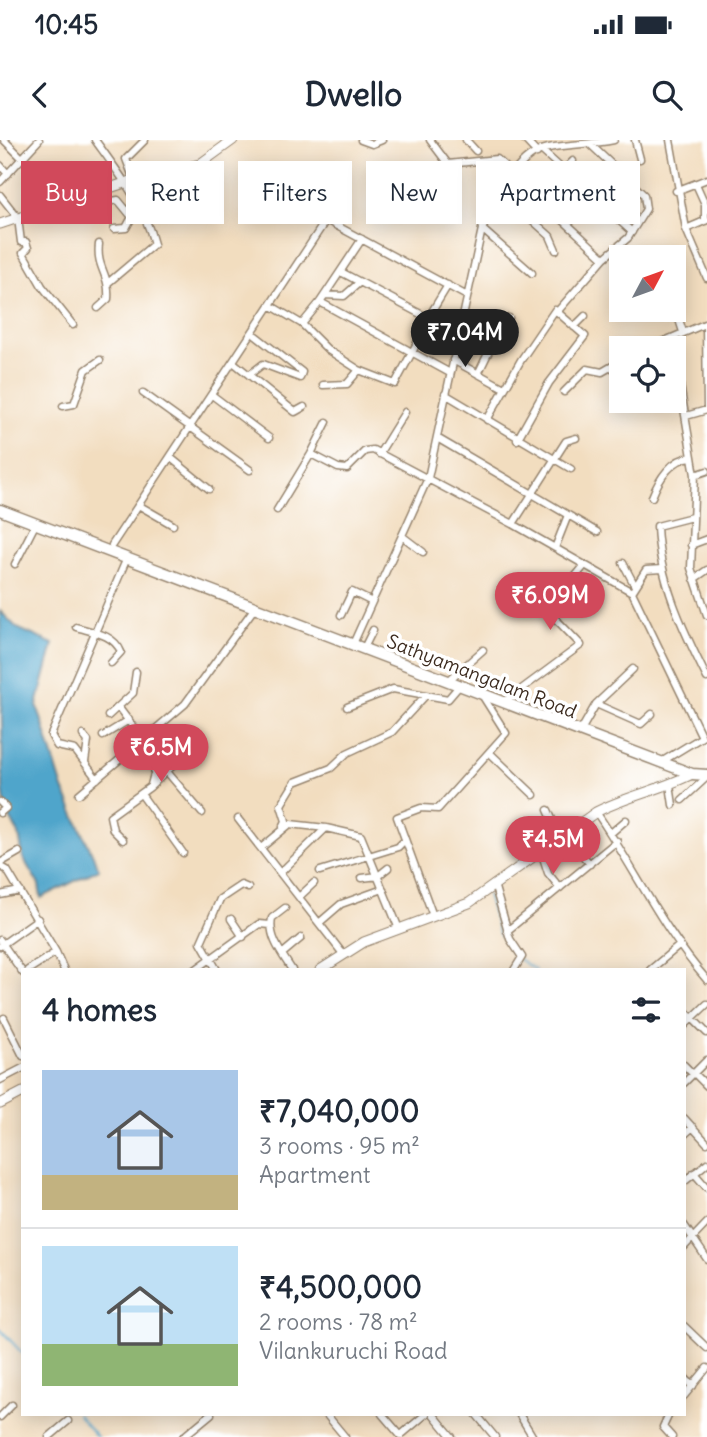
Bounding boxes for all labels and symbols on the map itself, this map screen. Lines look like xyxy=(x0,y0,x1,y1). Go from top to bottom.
north arrow xyxy=(609,245,686,322)
pin: ₹7.04M xyxy=(408,310,522,369)
pin: ₹6.09M xyxy=(493,573,607,632)
street label: Sathyamangalam Road xyxy=(384,629,580,723)
pin: ₹6.5M xyxy=(112,724,210,784)
pin: ₹4.5M xyxy=(504,816,602,876)

